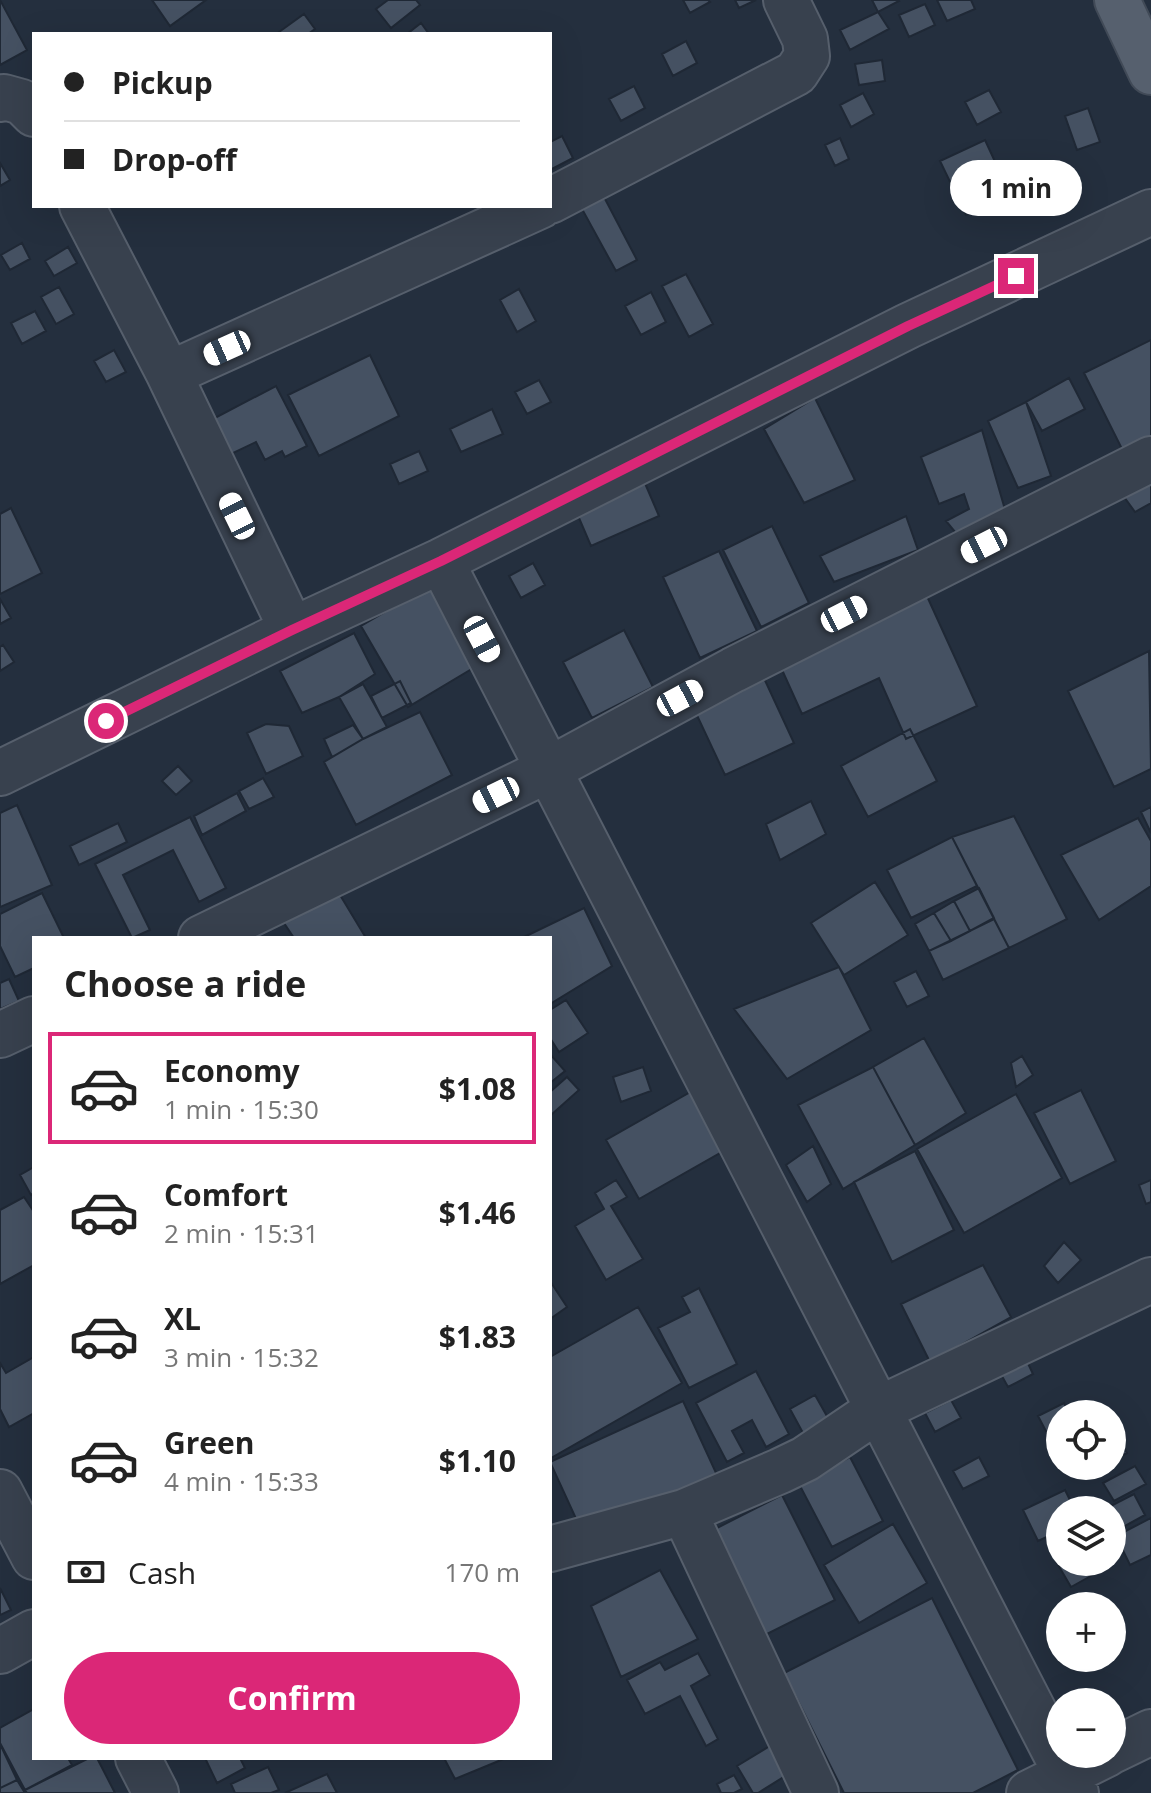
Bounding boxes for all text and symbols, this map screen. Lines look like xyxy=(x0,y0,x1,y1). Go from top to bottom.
text: Pickup xyxy=(112,62,213,103)
text: Drop-off xyxy=(112,139,237,180)
callout: 1 min xyxy=(950,160,1082,216)
text: 1 min xyxy=(980,170,1052,206)
route end xyxy=(998,258,1034,294)
car xyxy=(200,327,254,369)
car xyxy=(216,489,258,543)
car xyxy=(957,523,1011,567)
car xyxy=(817,592,871,636)
car xyxy=(460,612,504,666)
car xyxy=(653,676,707,720)
route start xyxy=(88,703,124,739)
car xyxy=(469,774,523,816)
text: Choose a ride xyxy=(64,959,306,1008)
text: Economy xyxy=(164,1050,300,1091)
icon: car xyxy=(68,1052,140,1124)
text: $1.08 xyxy=(439,1068,516,1109)
text: 1 min · 15:30 xyxy=(164,1091,319,1127)
text: Comfort xyxy=(164,1174,288,1215)
icon: car xyxy=(68,1176,140,1248)
text: $1.46 xyxy=(439,1192,516,1233)
text: 2 min · 15:31 xyxy=(164,1215,319,1251)
text: XL xyxy=(164,1298,201,1339)
icon: car xyxy=(68,1300,140,1372)
text: $1.83 xyxy=(439,1316,516,1357)
text: 3 min · 15:32 xyxy=(164,1339,319,1375)
map controls xyxy=(1046,1400,1126,1768)
button: locate xyxy=(1046,1400,1126,1480)
text: Green xyxy=(164,1422,255,1463)
icon: car xyxy=(68,1424,140,1496)
text: $1.10 xyxy=(439,1440,516,1481)
text: 4 min · 15:33 xyxy=(164,1463,319,1499)
button: layers xyxy=(1046,1496,1126,1576)
icon: cash xyxy=(64,1550,108,1594)
text: Cash xyxy=(128,1552,196,1593)
text: 170 m xyxy=(445,1554,520,1590)
button: + xyxy=(1046,1592,1126,1672)
button: Confirm xyxy=(64,1652,520,1744)
button: − xyxy=(1046,1688,1126,1768)

